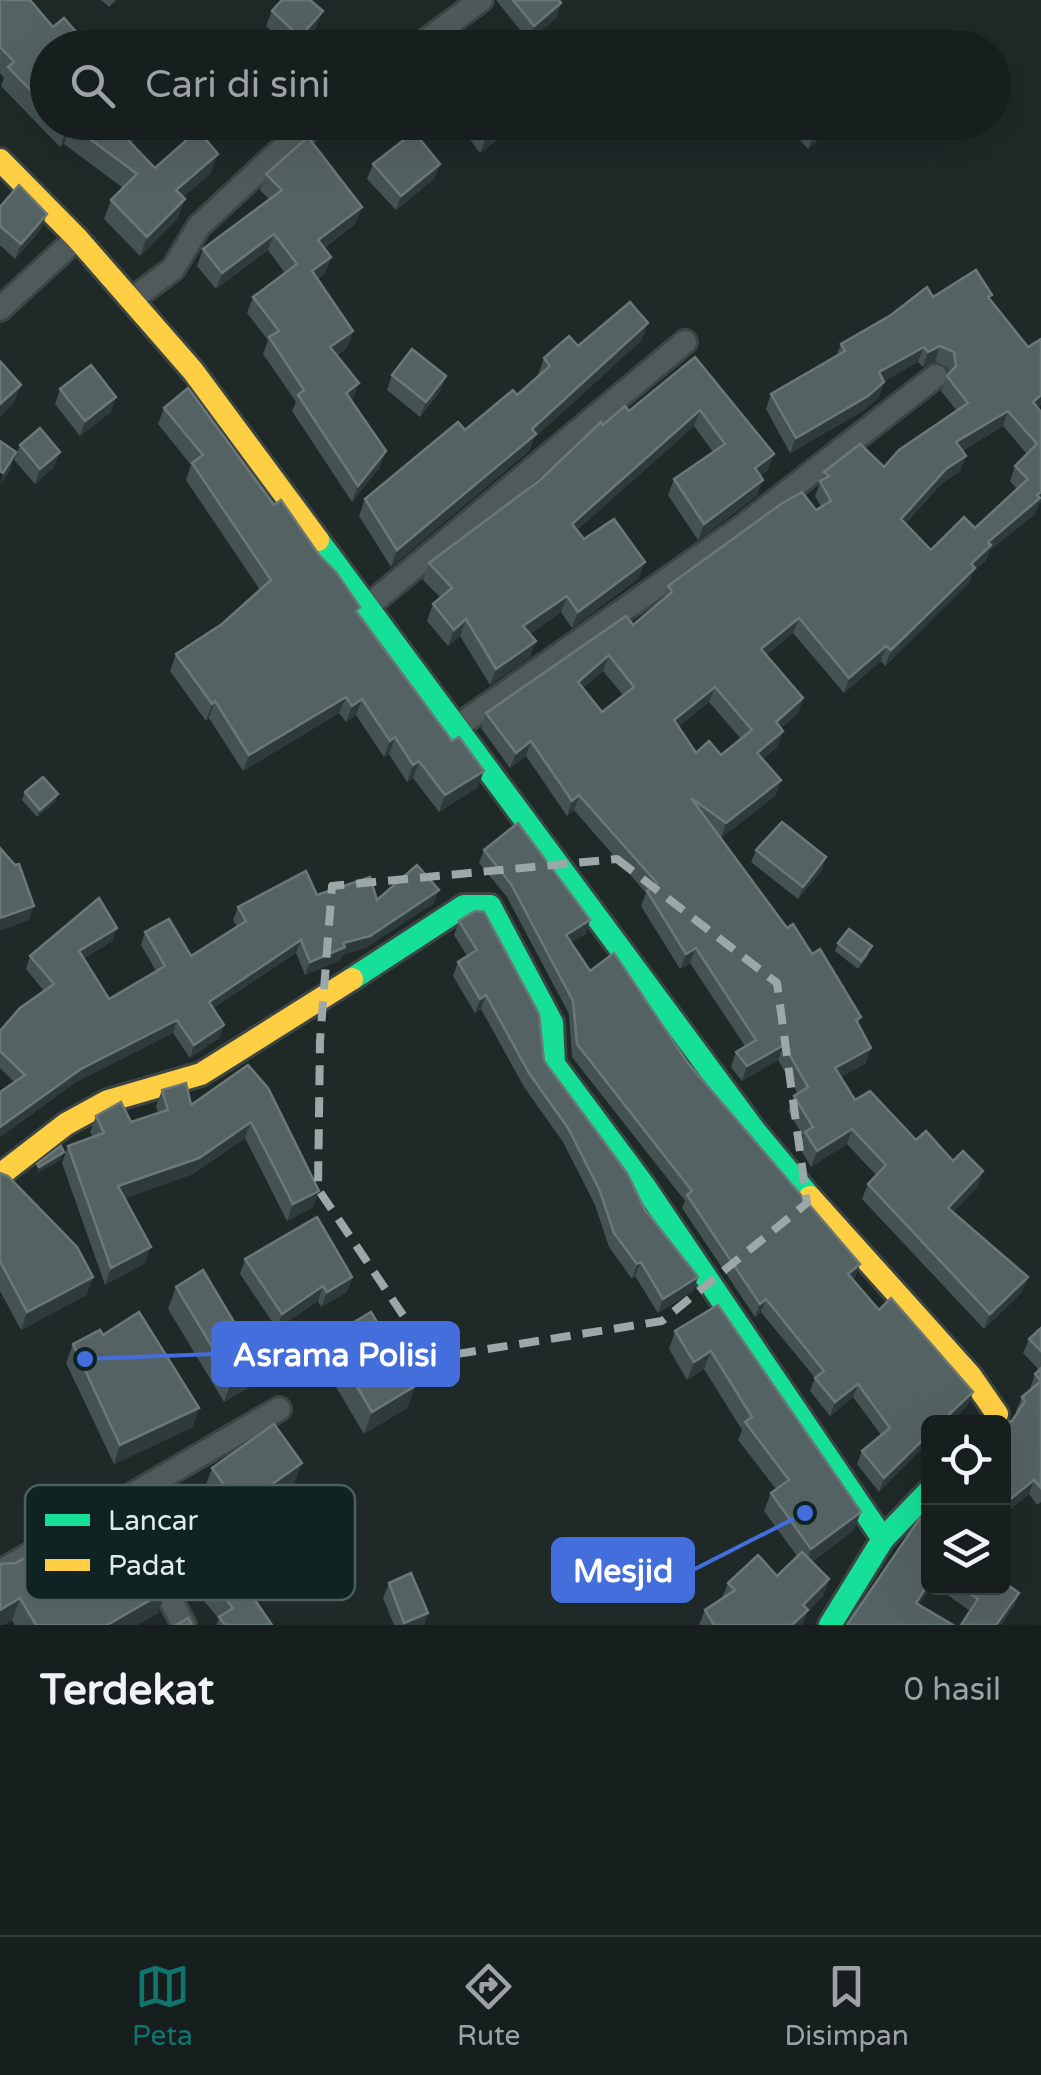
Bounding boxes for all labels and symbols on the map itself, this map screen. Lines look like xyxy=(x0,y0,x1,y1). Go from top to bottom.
callout: Asrama Polisi xyxy=(213,1323,458,1385)
text: Asrama Polisi xyxy=(233,1337,437,1375)
legend xyxy=(25,1485,355,1600)
text: Lancar xyxy=(108,1504,199,1538)
callout: Mesjid xyxy=(553,1539,693,1601)
text: Padat xyxy=(108,1549,186,1583)
text: Mesjid xyxy=(573,1553,673,1591)

